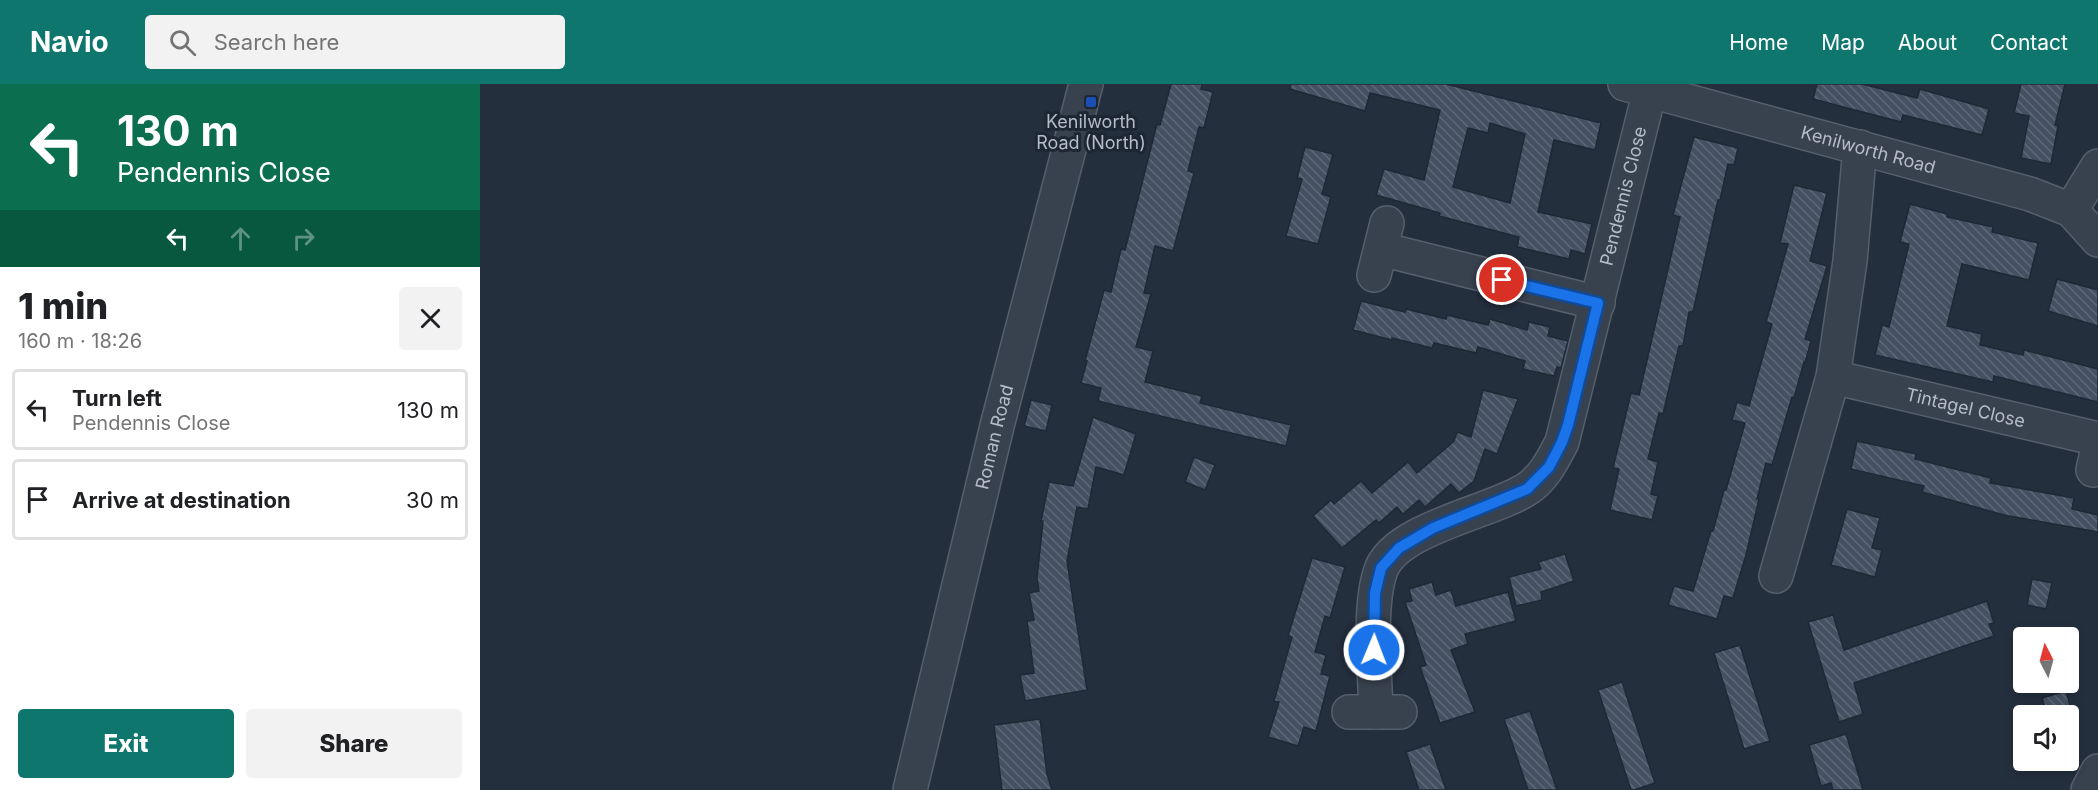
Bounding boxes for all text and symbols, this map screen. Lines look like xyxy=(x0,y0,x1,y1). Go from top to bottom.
search box xyxy=(145,15,565,69)
text: Navio xyxy=(30,25,109,59)
icon: search xyxy=(166,26,199,59)
text: Search here xyxy=(214,29,339,55)
text: Home xyxy=(1729,30,1788,55)
text: Map xyxy=(1821,30,1865,55)
text: About xyxy=(1898,30,1957,55)
text: Contact xyxy=(1990,30,2068,55)
marker: Kenilworth Road (North) xyxy=(1084,95,1098,109)
text: 130 m xyxy=(117,105,239,156)
icon: left xyxy=(18,108,96,186)
place label: Kenilworth Road (North) xyxy=(1036,111,1146,153)
street label: Kenilworth Road xyxy=(1799,121,1938,178)
street label: Pendennis Close xyxy=(1596,124,1650,268)
text: Pendennis Close xyxy=(117,156,331,189)
icon: left xyxy=(161,222,194,255)
icon: ahead xyxy=(224,222,257,255)
icon: right xyxy=(287,222,320,255)
pin xyxy=(1476,254,1527,305)
icon: arrive xyxy=(1485,263,1518,296)
text: 1 min xyxy=(18,284,108,328)
button: close xyxy=(399,287,462,350)
text: 160 m · 18:26 xyxy=(18,329,142,353)
street label: Roman Road xyxy=(971,382,1017,491)
street label: Tintagel Close xyxy=(1904,383,2027,432)
text: Turn left xyxy=(72,385,162,411)
icon: left xyxy=(21,393,54,426)
text: 130 m xyxy=(397,397,459,423)
text: Pendennis Close xyxy=(72,411,230,435)
icon: arrive xyxy=(21,483,54,516)
text: Arrive at destination xyxy=(72,487,291,513)
text: 30 m xyxy=(406,487,459,513)
position arrow xyxy=(1342,618,1406,682)
north arrow xyxy=(2013,627,2079,693)
map controls xyxy=(2013,627,2079,771)
button: sound xyxy=(2013,705,2079,771)
button: Exit xyxy=(18,709,234,778)
button: Share xyxy=(246,709,462,778)

